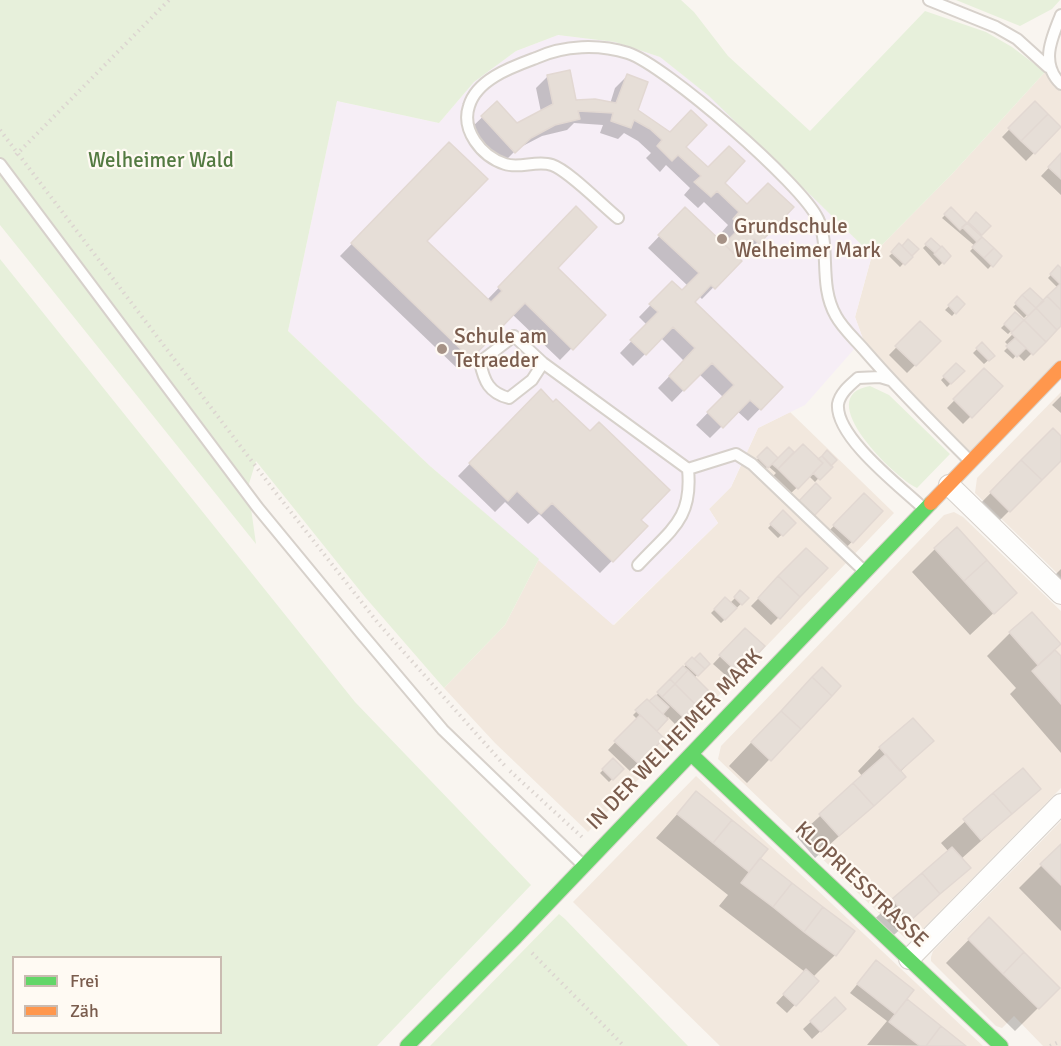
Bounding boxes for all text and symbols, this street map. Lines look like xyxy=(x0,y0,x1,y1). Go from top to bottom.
park label: Welheimer Wald xyxy=(88,148,234,174)
place label: Grundschule Welheimer Mark xyxy=(734,214,881,264)
marker: Grundschule Welheimer Mark xyxy=(715,232,729,246)
place label: Schule am Tetraeder xyxy=(454,324,547,374)
marker: Schule am Tetraeder xyxy=(435,342,449,356)
street label: IN DER WELHEIMER MARK xyxy=(582,644,768,836)
street label: KLOPRIESSTRASSE xyxy=(789,817,933,953)
legend xyxy=(12,956,222,1034)
text: Frei xyxy=(70,970,99,992)
text: Zäh xyxy=(70,1000,99,1022)

